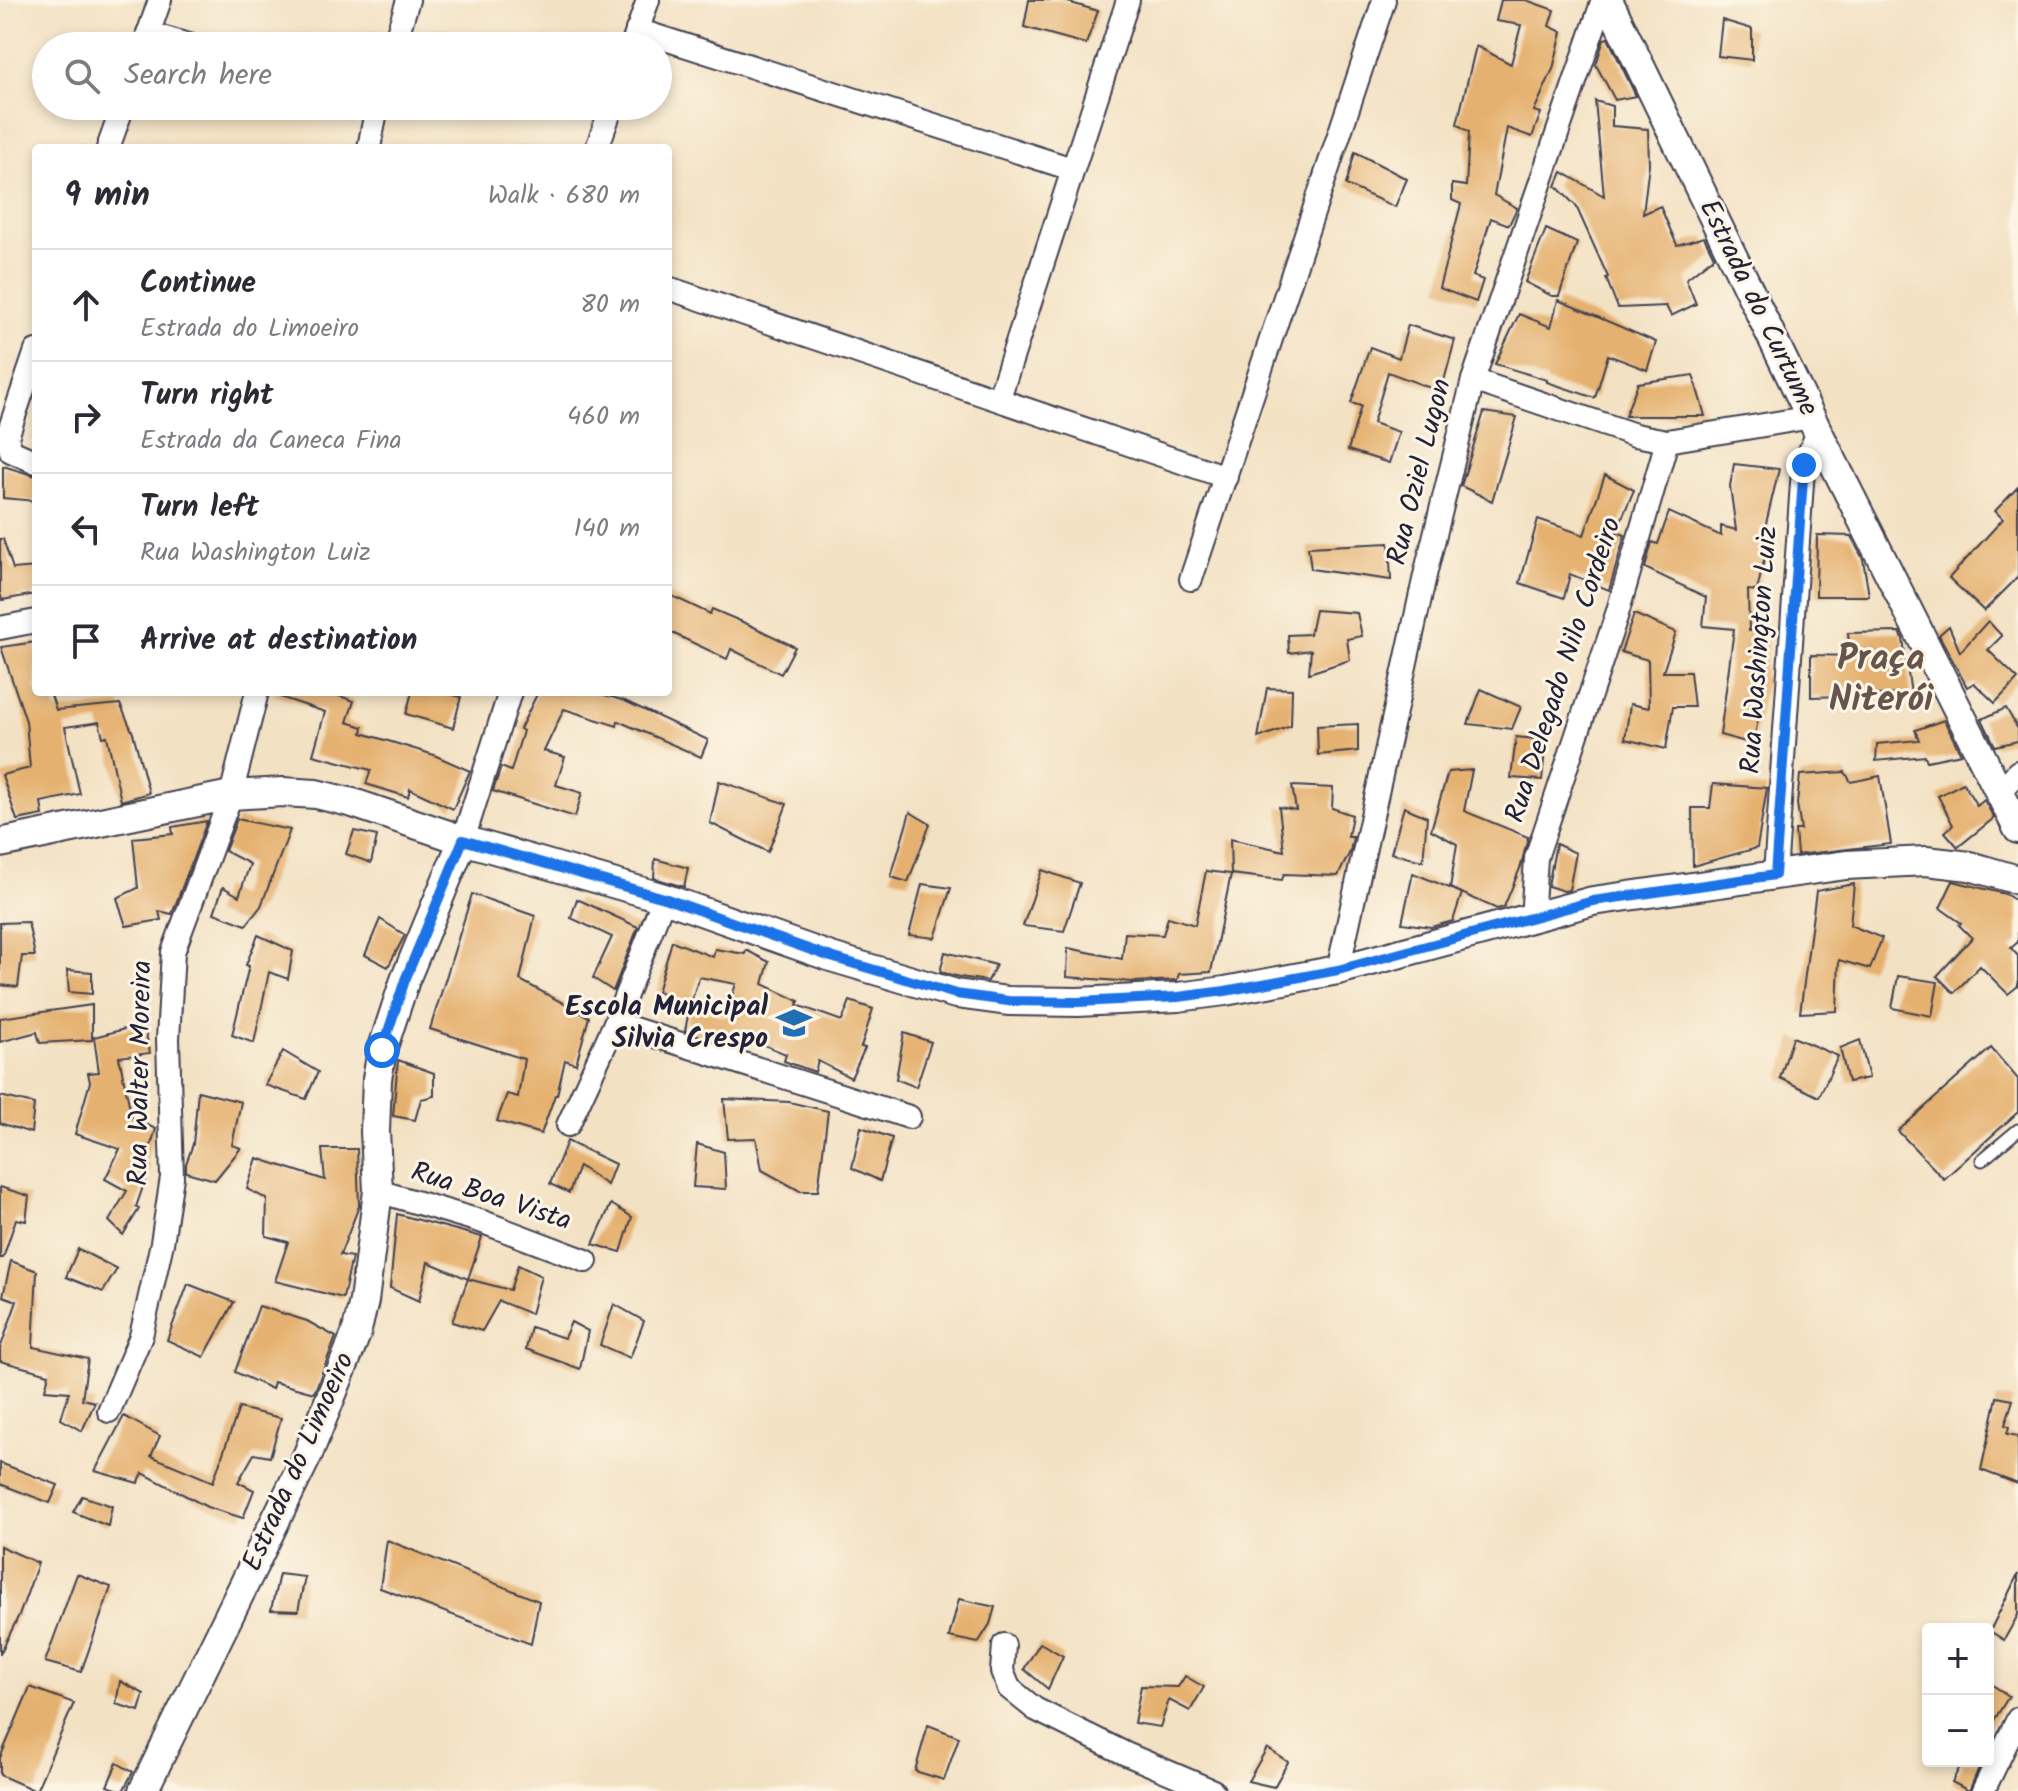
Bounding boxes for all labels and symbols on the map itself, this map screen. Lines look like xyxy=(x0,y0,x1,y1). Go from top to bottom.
street label: Estrada do Curtume xyxy=(1686,192,1830,424)
street label: Rua Oziel Lugon xyxy=(1375,374,1465,570)
route end xyxy=(1786,447,1822,483)
street label: Rua Delegado Nilo Cordeiro xyxy=(1493,511,1635,829)
street label: Rua Washington Luiz xyxy=(1729,525,1791,775)
district label: Praça Niterói xyxy=(1829,631,1934,729)
street label: Rua Walter Moreira xyxy=(117,960,165,1186)
place label: Escola Municipal Silvia Crespo xyxy=(565,985,769,1062)
school or university icon: Escola Municipal Silvia Crespo xyxy=(775,1004,813,1042)
route start xyxy=(364,1032,400,1068)
street label: Rua Boa Vista xyxy=(405,1150,577,1244)
street label: Estrada do Limoeiro xyxy=(230,1345,368,1579)

